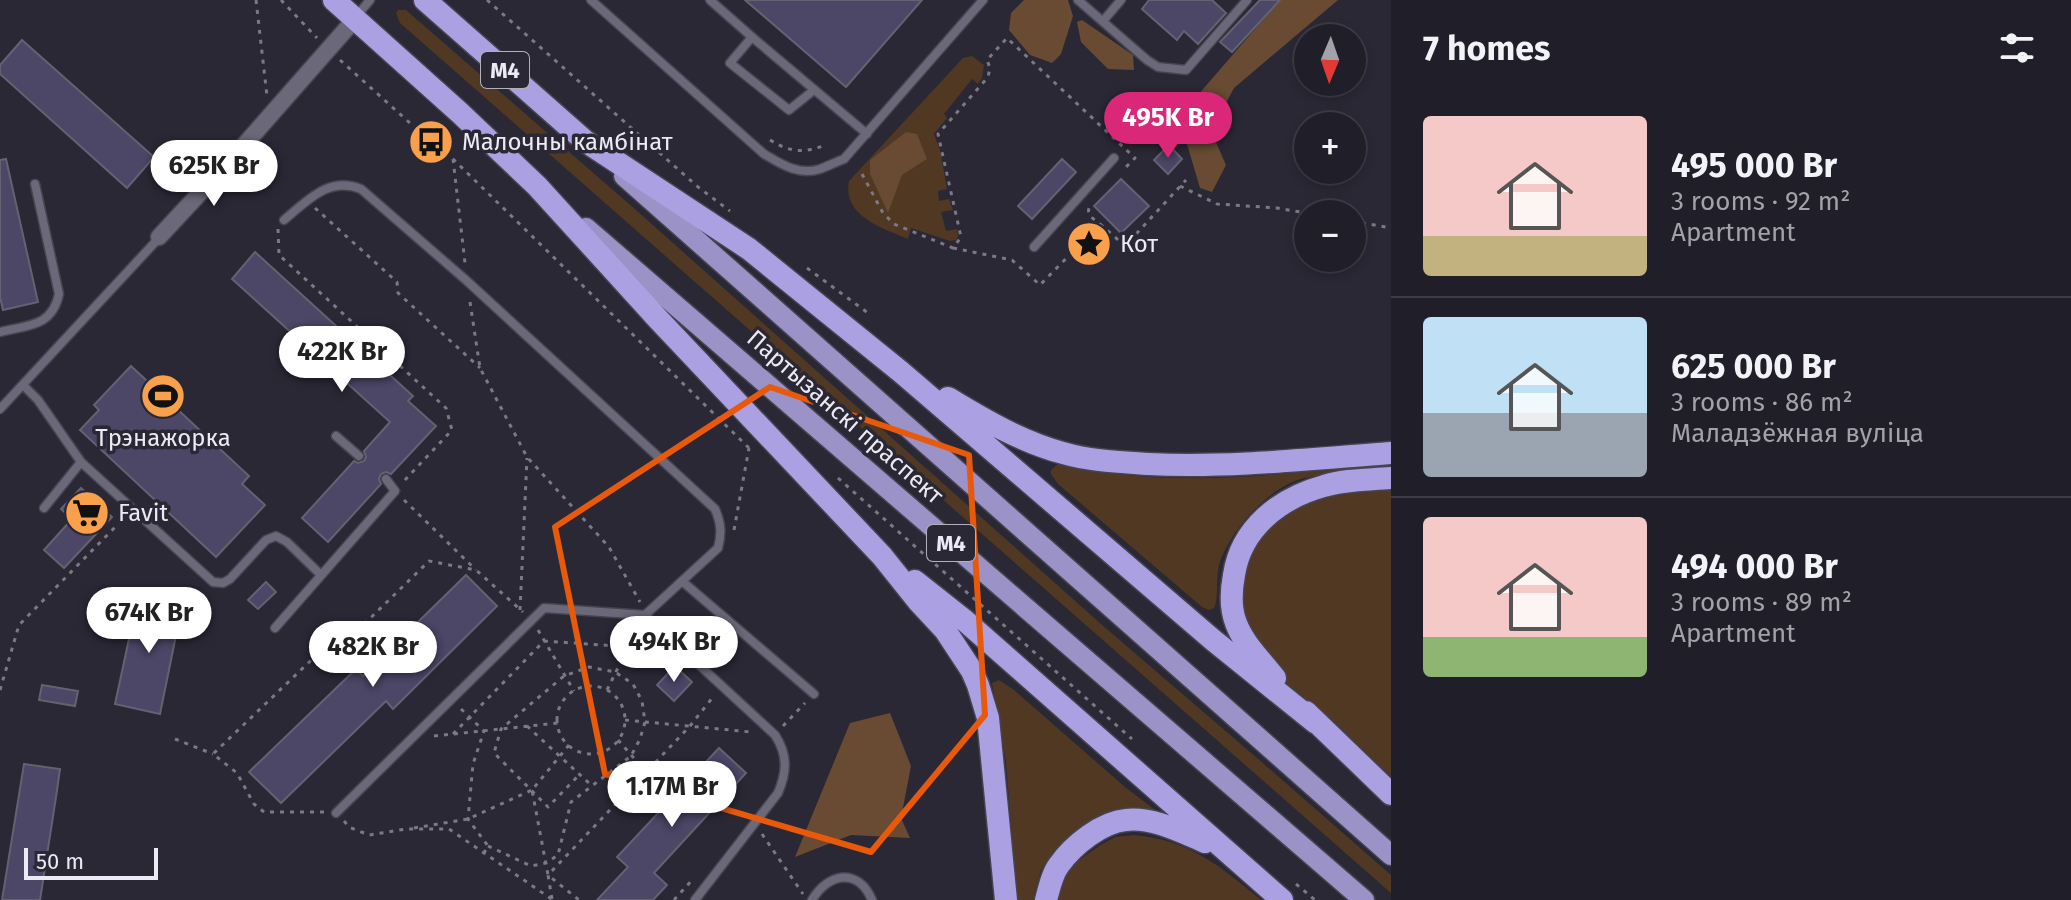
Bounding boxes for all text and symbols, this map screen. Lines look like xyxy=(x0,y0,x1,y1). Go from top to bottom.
north arrow xyxy=(1294,24,1366,96)
map controls xyxy=(1294,24,1366,272)
icon: filters xyxy=(1995,26,2039,70)
text: 7 homes xyxy=(1423,28,1550,69)
road number: М4 xyxy=(481,52,529,88)
pin: 495K Br xyxy=(1094,92,1242,160)
text: 495K Br xyxy=(1122,102,1214,133)
button: + xyxy=(1294,112,1366,184)
bus stop icon: Малочны камбінат xyxy=(407,118,455,166)
place label: Малочны камбінат xyxy=(462,128,673,156)
pin: 625K Br xyxy=(140,140,288,208)
text: 495 000 Br xyxy=(1671,145,1837,186)
icon: home xyxy=(1487,148,1583,244)
text: 625K Br xyxy=(169,150,259,181)
text: 3 rooms · 92 m² xyxy=(1671,186,1850,217)
button: − xyxy=(1294,200,1366,272)
text: Apartment xyxy=(1671,217,1796,248)
place icon: Кот xyxy=(1065,220,1113,268)
place label: Кот xyxy=(1120,230,1158,258)
street label: Партызанскі праспект xyxy=(741,324,949,510)
pin: 422K Br xyxy=(268,326,416,394)
text: 422K Br xyxy=(297,336,387,367)
text: 625 000 Br xyxy=(1671,346,1836,387)
icon: home xyxy=(1487,349,1583,445)
sports icon: Трэнажорка xyxy=(139,372,187,420)
text: 3 rooms · 86 m² xyxy=(1671,387,1853,418)
text: Маладзёжная вуліца xyxy=(1671,418,1924,449)
place label: Трэнажорка xyxy=(95,424,231,452)
supermarket icon: Favit xyxy=(63,489,111,537)
place label: Favit xyxy=(118,499,169,527)
road number: М4 xyxy=(927,525,975,561)
text: 494 000 Br xyxy=(1671,546,1838,587)
icon: home xyxy=(1487,549,1583,645)
pin: 674K Br xyxy=(75,587,223,655)
text: 3 rooms · 89 m² xyxy=(1671,587,1852,618)
text: 674K Br xyxy=(105,597,193,628)
pin: 494K Br xyxy=(600,616,748,684)
text: Apartment xyxy=(1671,618,1796,649)
pin: 482K Br xyxy=(299,621,447,689)
text: 494K Br xyxy=(628,626,720,657)
text: 482K Br xyxy=(327,631,419,662)
pin: 1.17M Br xyxy=(589,761,755,829)
text: 1.17M Br xyxy=(625,771,719,802)
scale bar xyxy=(24,844,158,880)
text: 50 m xyxy=(36,848,84,875)

